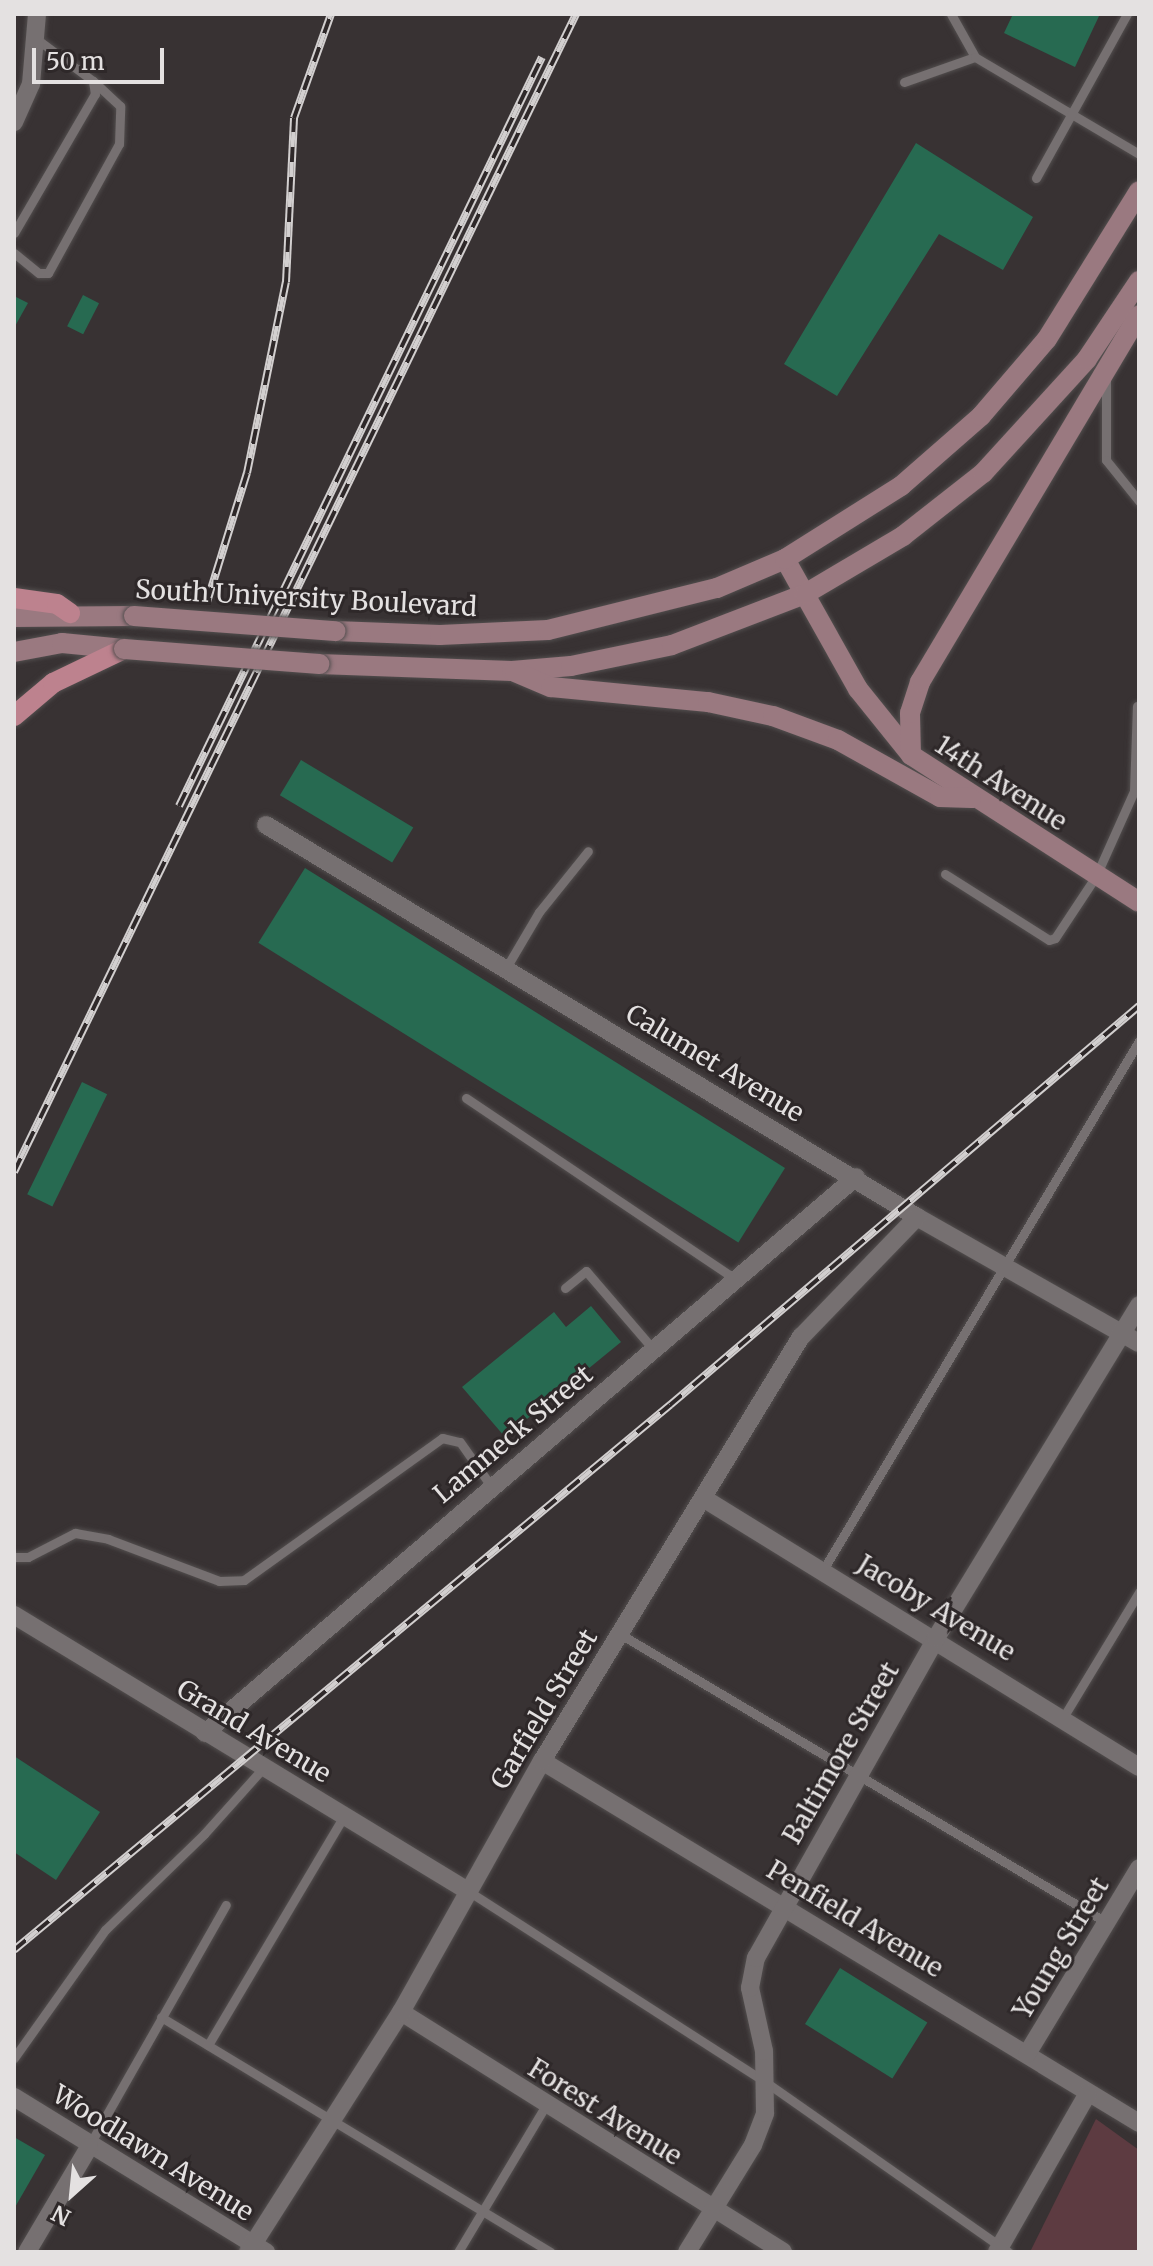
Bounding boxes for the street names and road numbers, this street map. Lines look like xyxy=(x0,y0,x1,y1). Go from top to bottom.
street label: South University Boulevard xyxy=(134,573,478,623)
street label: 14th Avenue xyxy=(929,729,1073,837)
street label: Calumet Avenue xyxy=(620,998,810,1128)
street label: Lamneck Street xyxy=(427,1359,599,1509)
street label: Jacoby Avenue xyxy=(851,1549,1021,1667)
street label: Garfield Street xyxy=(484,1623,604,1795)
street label: Baltimore Street xyxy=(776,1657,906,1849)
street label: Grand Avenue xyxy=(171,1673,337,1789)
street label: Penfield Avenue xyxy=(761,1854,949,1984)
street label: Young Street xyxy=(1007,1872,1115,2024)
street label: Forest Avenue xyxy=(523,2052,687,2172)
street label: Woodlawn Avenue xyxy=(47,2079,259,2227)

